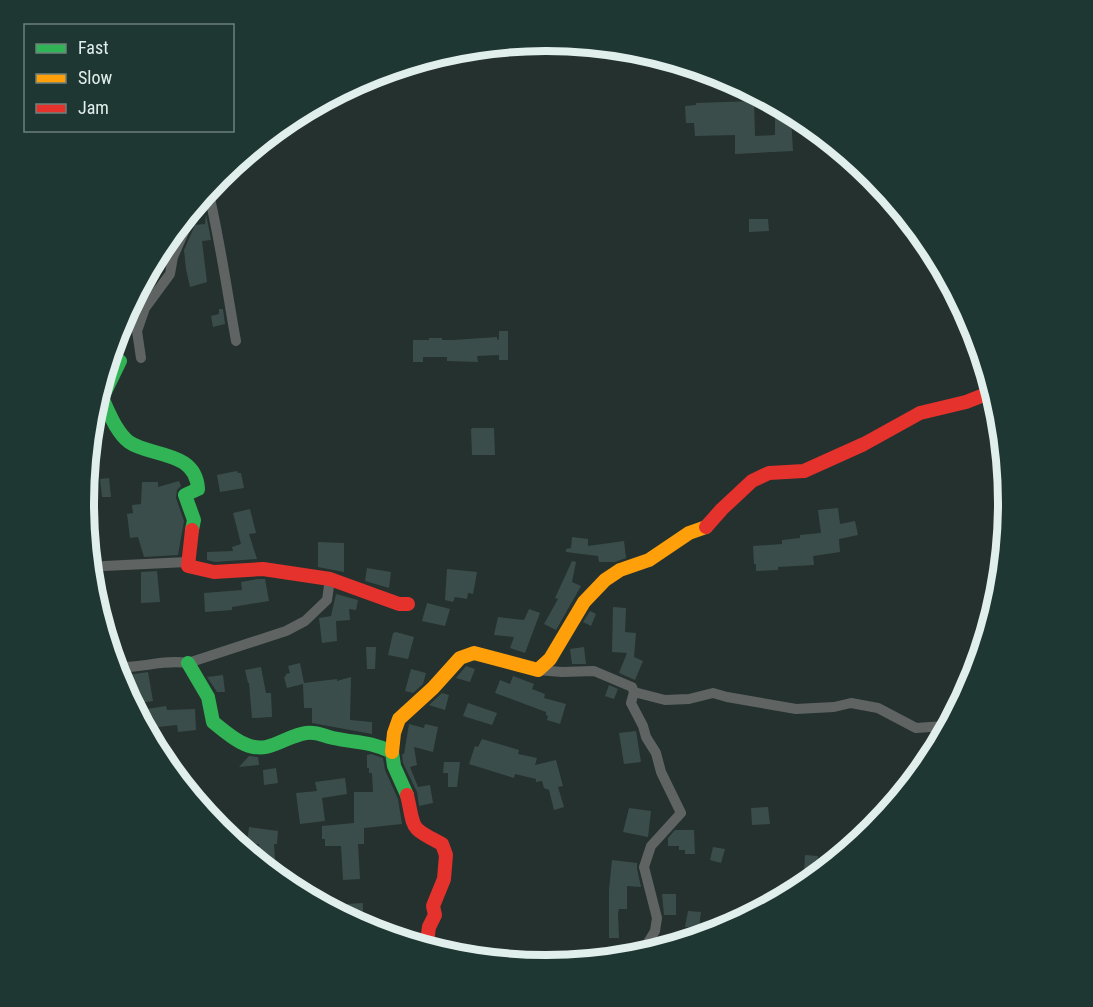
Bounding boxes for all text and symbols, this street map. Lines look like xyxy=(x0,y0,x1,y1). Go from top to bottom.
legend xyxy=(24,24,234,132)
text: Fast xyxy=(78,37,109,58)
text: Slow xyxy=(78,67,113,88)
text: Jam xyxy=(78,97,109,118)

